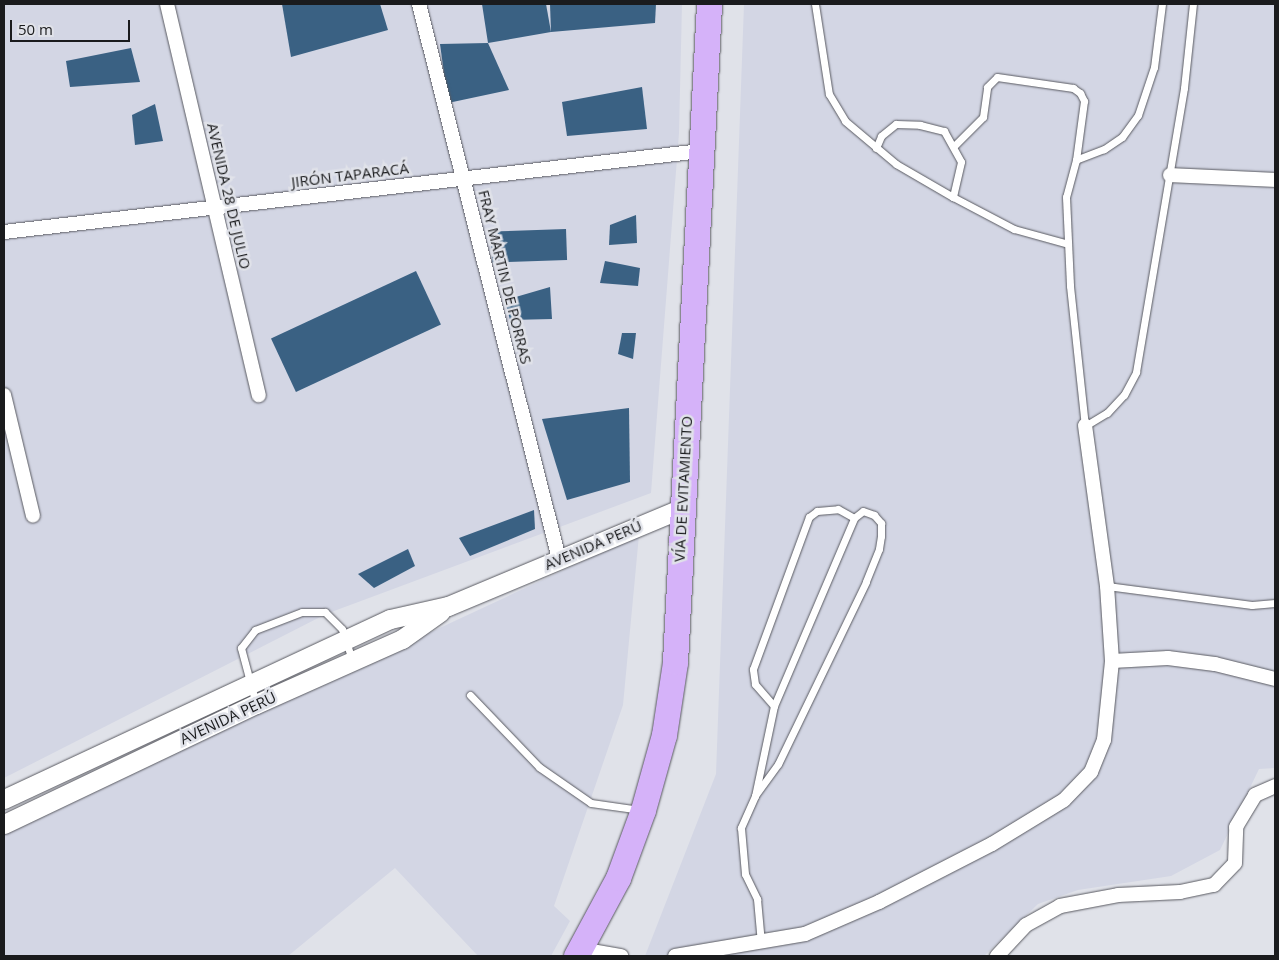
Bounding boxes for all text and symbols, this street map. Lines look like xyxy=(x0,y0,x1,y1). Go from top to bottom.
scale bar xyxy=(12,10,132,42)
text: 50 m xyxy=(18,19,53,39)
street label: AVENIDA 28 DE JULIO xyxy=(203,121,255,271)
street label: JIRÓN TAPARACÁ xyxy=(290,159,410,191)
street label: FRAY MARTIN DE PORRAS xyxy=(475,188,535,366)
street label: VÍA DE EVITAMIENTO xyxy=(670,416,696,562)
street label: AVENIDA PERÚ xyxy=(542,516,644,574)
street label: AVENIDA PERÚ xyxy=(177,688,279,748)

